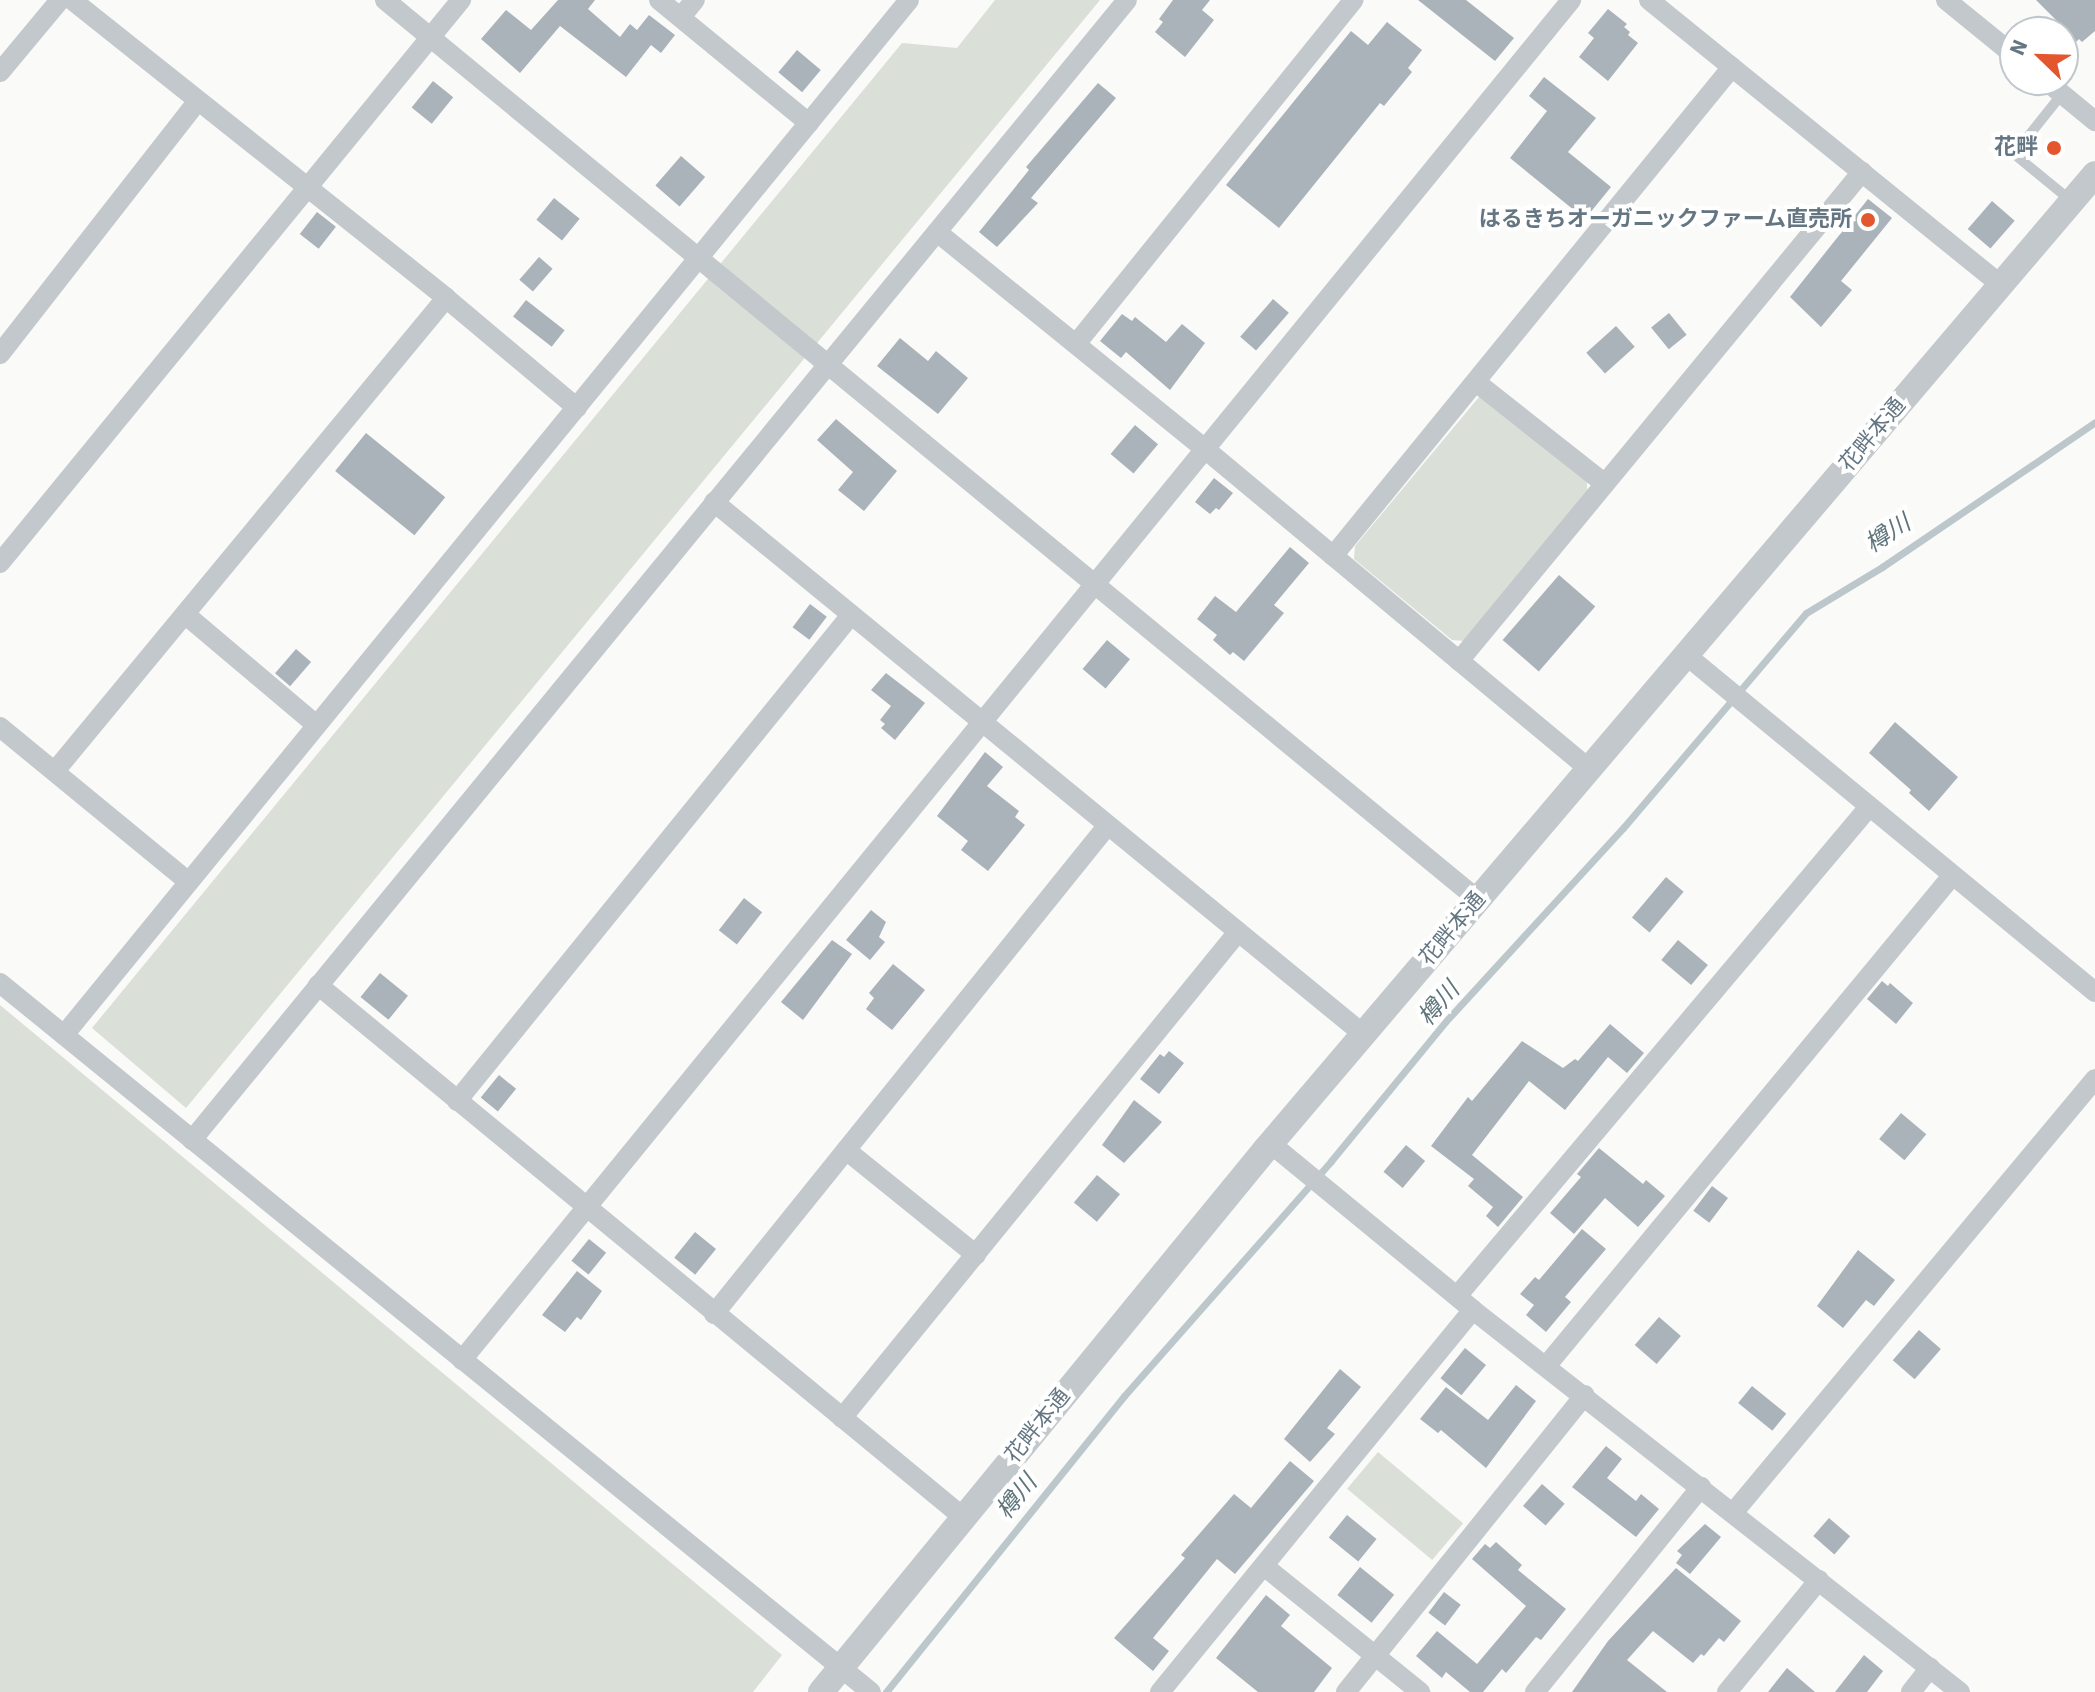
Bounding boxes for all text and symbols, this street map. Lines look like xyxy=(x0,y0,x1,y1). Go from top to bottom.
north arrow xyxy=(1999,16,2079,96)
text: N xyxy=(2001,34,2036,60)
place label: 花畔 xyxy=(1994,135,2038,161)
marker: 花畔 xyxy=(2045,139,2063,157)
place label: はるきちオーガニックファーム直売所 xyxy=(1478,207,1852,233)
marker: はるきちオーガニックファーム直売所 xyxy=(1859,211,1877,229)
street label: 花畔本通 xyxy=(1835,393,1911,477)
water label: 樽川 xyxy=(1860,509,1916,559)
street label: 花畔本通 xyxy=(1415,887,1491,971)
water label: 樽川 xyxy=(1412,976,1466,1032)
street label: 花畔本通 xyxy=(1000,1383,1076,1469)
water label: 樽川 xyxy=(991,1469,1043,1525)

